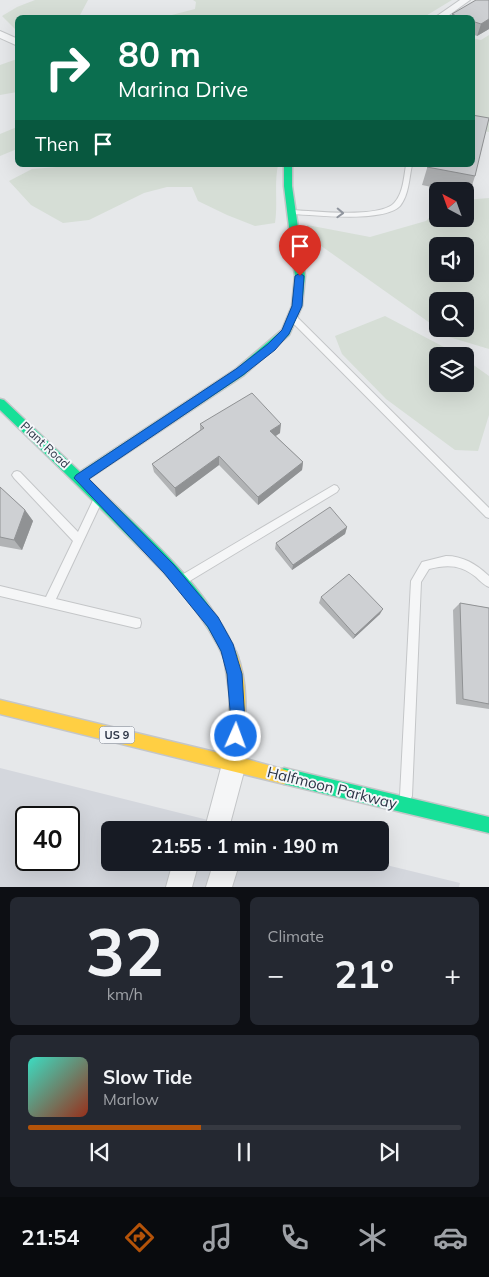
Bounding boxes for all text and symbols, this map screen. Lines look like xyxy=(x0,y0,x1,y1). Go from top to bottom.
text: 80 m xyxy=(118,32,201,76)
icon: right xyxy=(35,35,100,100)
text: Marina Drive xyxy=(118,75,248,103)
icon: arrive xyxy=(89,130,117,158)
text: Then xyxy=(35,132,79,156)
north arrow xyxy=(429,182,474,228)
map controls xyxy=(429,182,474,392)
one-way arrow xyxy=(337,208,345,219)
pin xyxy=(279,225,321,276)
icon: arrive xyxy=(286,232,314,260)
button: sound xyxy=(429,237,474,282)
button: search xyxy=(429,292,474,337)
button: layers xyxy=(429,347,474,392)
street label: Plant Road xyxy=(18,418,73,471)
position arrow xyxy=(209,709,261,761)
road number: US 9 xyxy=(100,726,134,744)
street label: Halfmoon Parkway xyxy=(265,762,399,813)
speed limit sign: 40 xyxy=(15,806,80,871)
text: 21:55 · 1 min · 190 m xyxy=(151,834,339,858)
text: 32 xyxy=(86,911,164,992)
text: Climate xyxy=(268,926,324,946)
text: 21° xyxy=(334,950,394,998)
text: − xyxy=(268,957,284,992)
text: + xyxy=(444,957,461,992)
text: km/h xyxy=(107,984,143,1004)
text: Slow Tide xyxy=(103,1065,192,1089)
text: Marlow xyxy=(103,1089,159,1109)
icon: previous xyxy=(86,1138,114,1166)
icon: pause xyxy=(230,1138,258,1166)
icon: next xyxy=(375,1138,403,1166)
icon: directions xyxy=(122,1220,157,1255)
icon: music xyxy=(200,1220,235,1255)
icon: phone xyxy=(277,1220,312,1255)
icon: climate xyxy=(355,1220,390,1255)
icon: car xyxy=(433,1220,468,1255)
text: 21:54 xyxy=(21,1223,80,1251)

